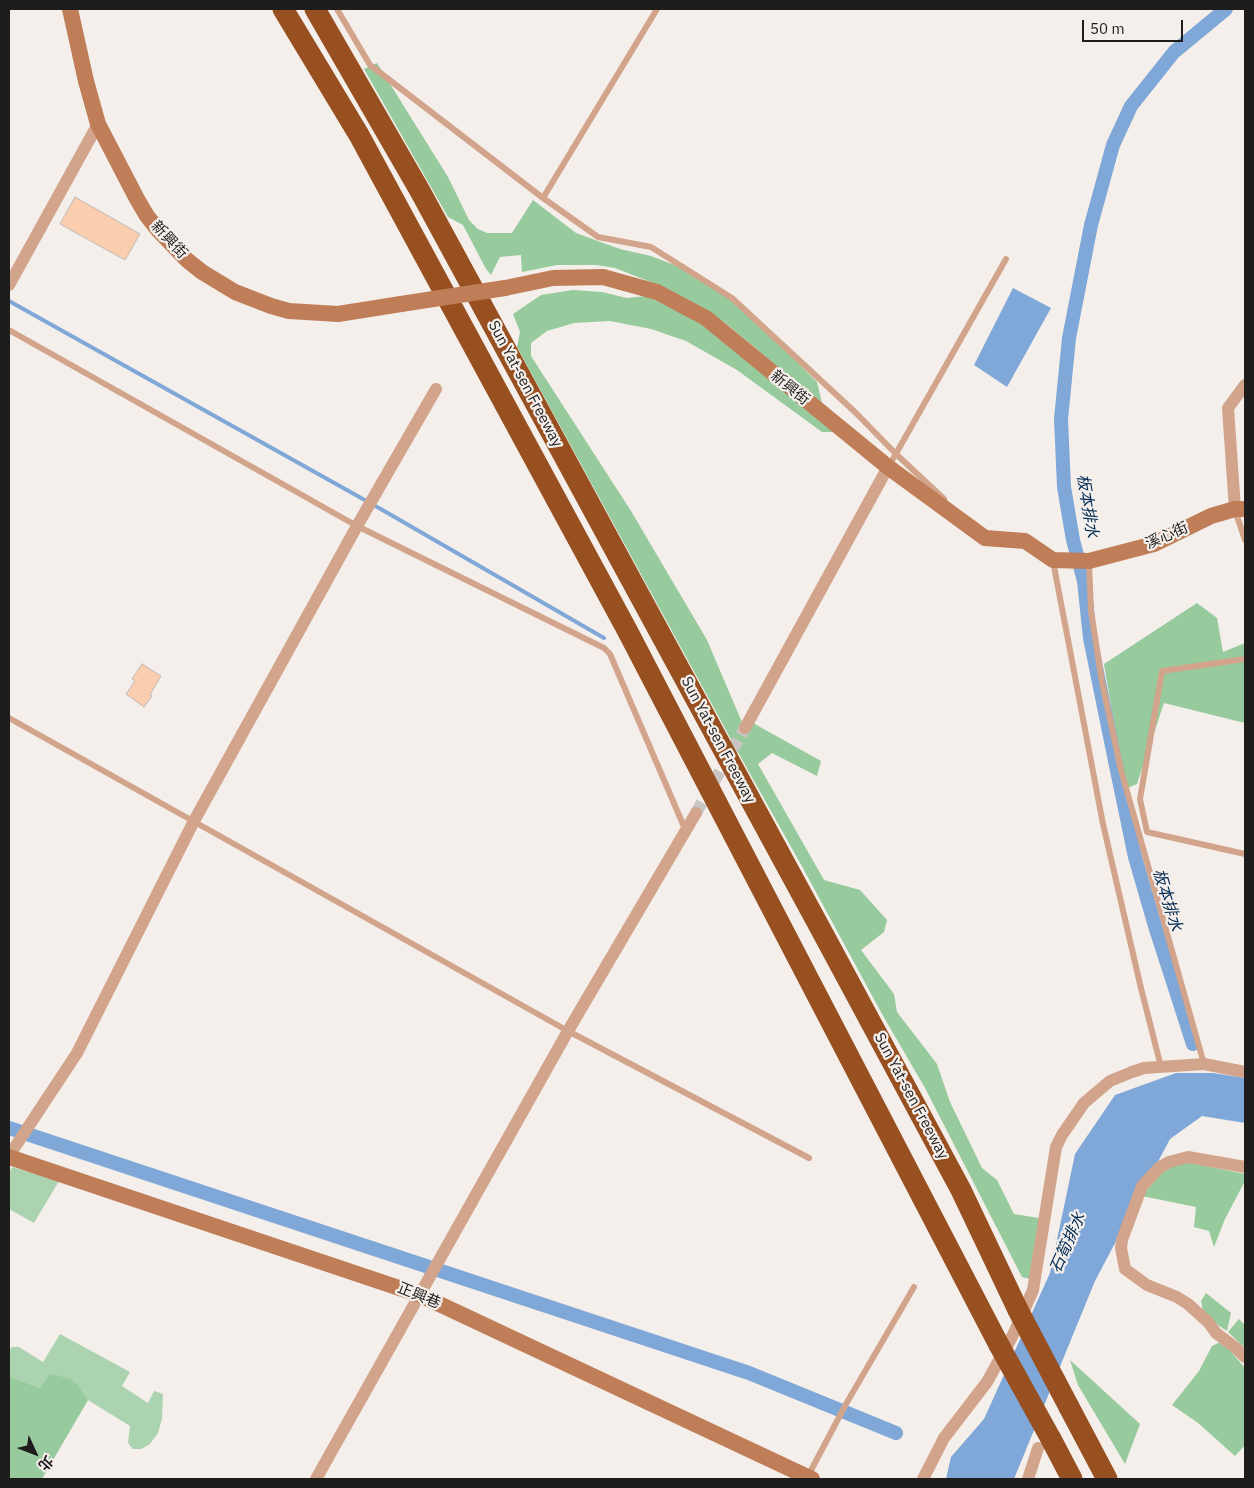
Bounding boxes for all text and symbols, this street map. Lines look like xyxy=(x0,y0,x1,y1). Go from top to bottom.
scale bar xyxy=(1084,10,1185,42)
text: 50 m xyxy=(1090,19,1125,38)
street label: 新興街 xyxy=(147,217,191,263)
street label: Sun Yat-sen Freeway xyxy=(484,318,566,450)
street label: 新興街 xyxy=(767,367,813,409)
water label: 板本排水 xyxy=(1073,473,1101,539)
street label: 溪心街 xyxy=(1143,519,1191,553)
street label: Sun Yat-sen Freeway xyxy=(677,674,759,806)
water label: 板本排水 xyxy=(1148,867,1186,933)
street label: Sun Yat-sen Freeway xyxy=(870,1030,952,1162)
water label: 石筍排水 xyxy=(1046,1210,1090,1276)
street label: 正興巷 xyxy=(395,1279,443,1313)
north arrow xyxy=(10,1428,60,1478)
text: 北 xyxy=(35,1452,57,1474)

